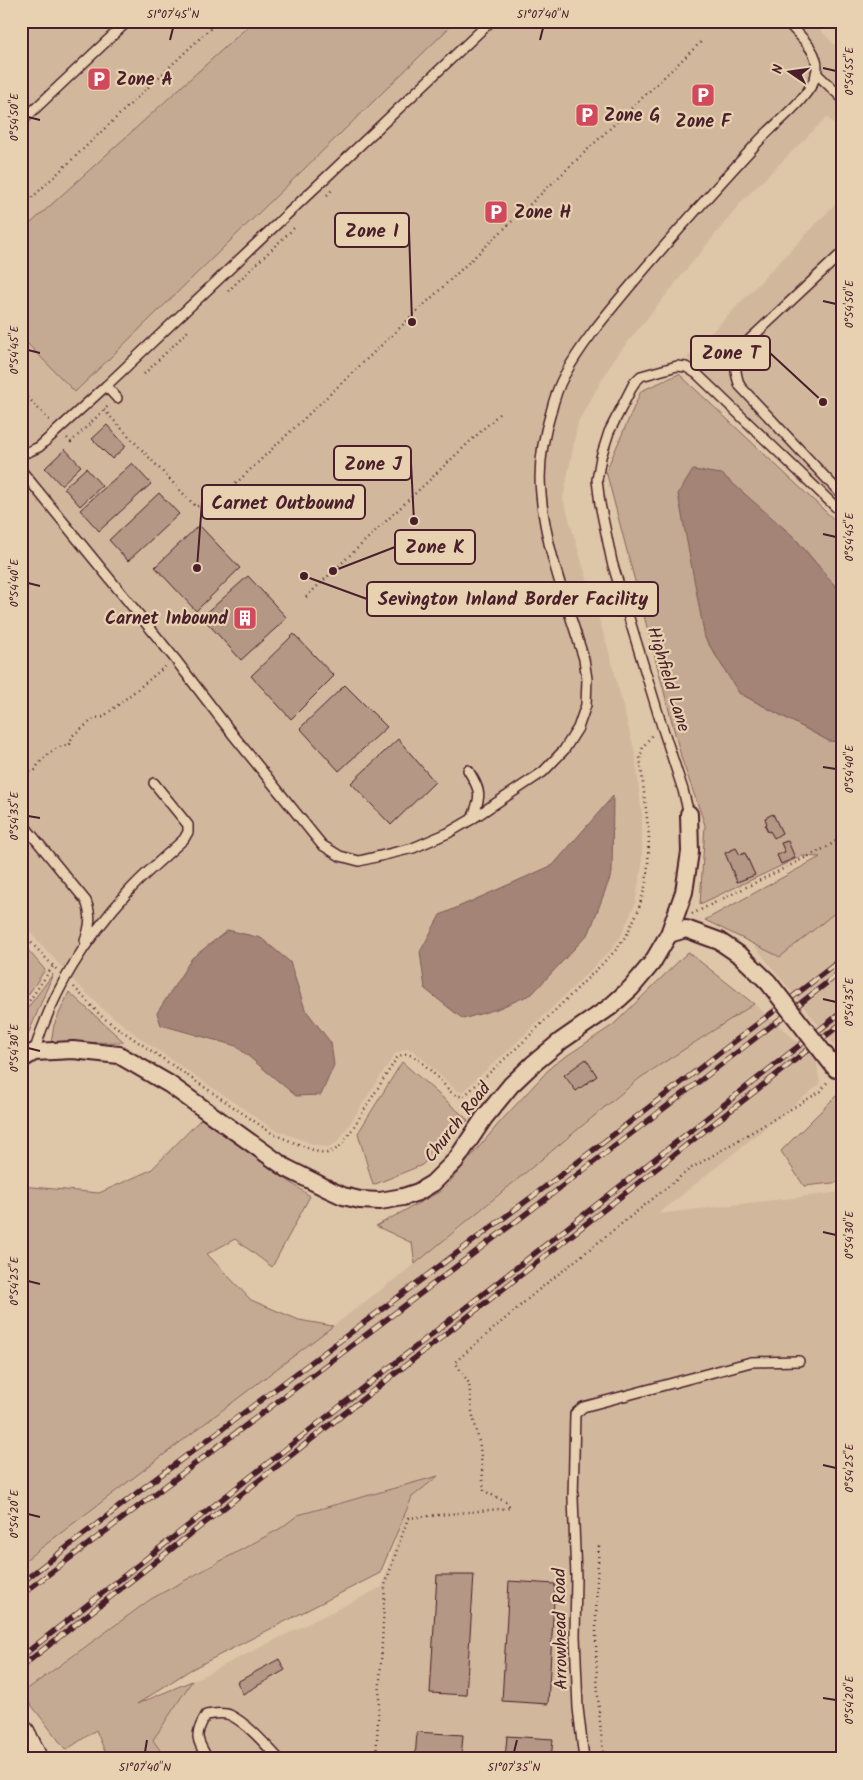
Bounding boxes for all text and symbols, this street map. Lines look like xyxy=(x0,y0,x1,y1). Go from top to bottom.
text: 51°07'45"N xyxy=(147,5,199,24)
text: 51°07'40"N xyxy=(517,5,569,24)
text: 0°54'55"E xyxy=(840,46,859,95)
north arrow xyxy=(766,48,816,98)
text: N xyxy=(767,62,790,76)
parking icon: Zone A xyxy=(86,66,112,92)
place label: Zone A xyxy=(116,66,173,95)
parking icon: Zone F xyxy=(690,82,716,108)
text: 0°54'50"E xyxy=(5,92,24,141)
parking icon: Zone G xyxy=(574,102,600,128)
place label: Zone G xyxy=(604,102,660,131)
place label: Zone F xyxy=(675,108,732,137)
parking icon: Zone H xyxy=(483,199,509,225)
place label: Zone H xyxy=(514,199,572,228)
callout: Zone I xyxy=(335,213,409,247)
text: Zone I xyxy=(345,217,399,247)
text: 0°54'50"E xyxy=(840,279,859,328)
text: 0°54'45"E xyxy=(5,325,24,374)
callout: Zone T xyxy=(691,336,770,370)
text: Zone T xyxy=(702,339,762,369)
callout: Zone J xyxy=(334,446,411,480)
text: Zone J xyxy=(344,450,402,480)
callout: Carnet Outbound xyxy=(202,485,365,519)
text: Carnet Outbound xyxy=(212,489,355,519)
text: 0°54'45"E xyxy=(840,512,859,561)
callout: Zone K xyxy=(395,530,475,564)
text: Zone K xyxy=(405,533,465,563)
text: 0°54'40"E xyxy=(5,558,24,607)
callout: Sevington Inland Border Facility xyxy=(367,582,658,616)
text: Sevington Inland Border Facility xyxy=(378,585,648,615)
place label: Carnet Inbound xyxy=(105,605,228,634)
building icon: Carnet Inbound xyxy=(232,605,258,631)
street label: Highfield Lane xyxy=(638,623,697,736)
text: 0°54'40"E xyxy=(840,744,859,793)
text: 0°54'35"E xyxy=(5,790,24,841)
text: 0°54'35"E xyxy=(840,976,859,1027)
text: 0°54'30"E xyxy=(5,1023,24,1072)
street label: Church Road xyxy=(417,1075,500,1170)
text: 0°54'30"E xyxy=(840,1210,859,1259)
text: 0°54'25"E xyxy=(5,1255,24,1306)
text: 0°54'25"E xyxy=(840,1442,859,1493)
text: 0°54'20"E xyxy=(5,1489,24,1538)
street label: Arrowhead Road xyxy=(546,1567,577,1690)
text: 0°54'20"E xyxy=(840,1675,859,1724)
text: 51°07'40"N xyxy=(119,1758,171,1777)
text: 51°07'35"N xyxy=(488,1758,540,1777)

